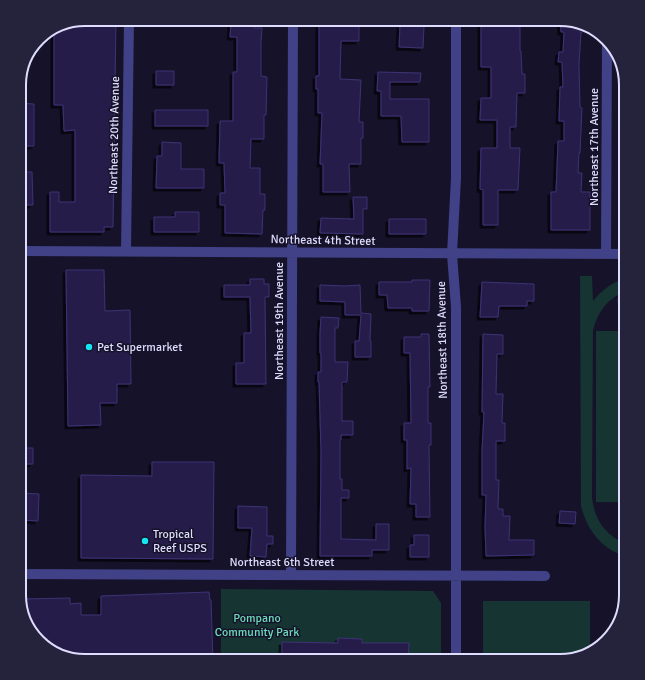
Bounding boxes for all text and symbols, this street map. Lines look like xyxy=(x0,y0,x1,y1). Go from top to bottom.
street label: Northeast 20th Avenue xyxy=(106,76,123,194)
street label: Northeast 17th Avenue xyxy=(587,88,602,206)
street label: Northeast 4th Street xyxy=(270,232,376,249)
street label: Northeast 19th Avenue xyxy=(272,262,287,380)
street label: Northeast 18th Avenue xyxy=(434,281,451,399)
place label: Pet Supermarket xyxy=(97,340,182,355)
marker: Pet Supermarket xyxy=(84,342,94,352)
place label: Tropical Reef USPS xyxy=(153,527,207,556)
marker: Tropical Reef USPS xyxy=(140,536,150,546)
street label: Northeast 6th Street xyxy=(229,555,335,570)
park label: Pompano Community Park xyxy=(215,611,299,640)

